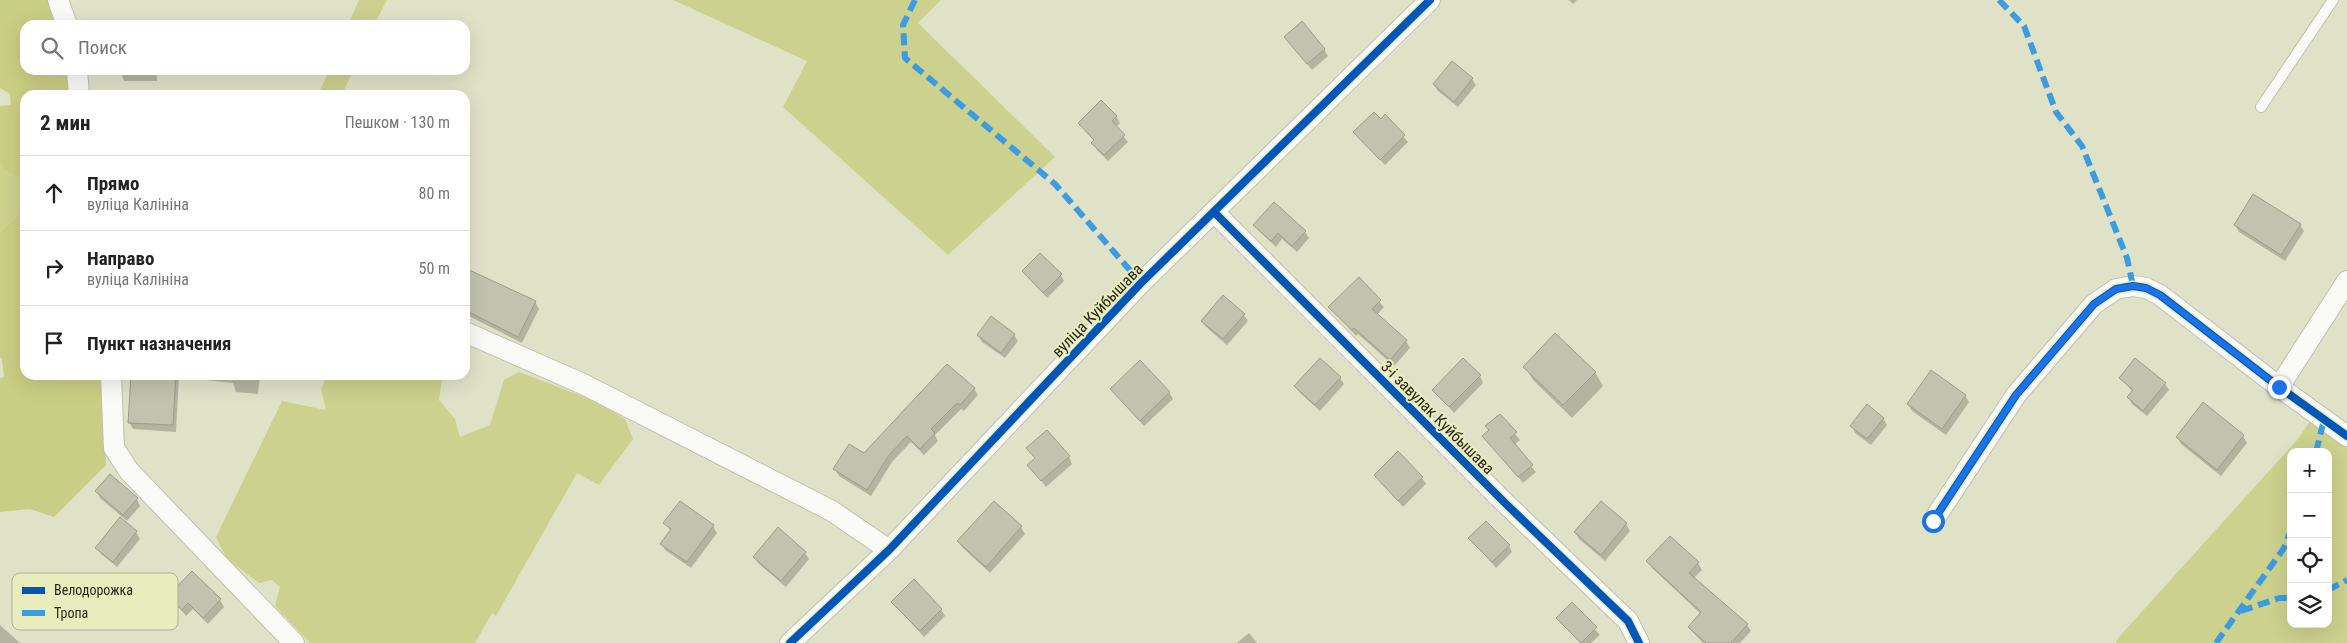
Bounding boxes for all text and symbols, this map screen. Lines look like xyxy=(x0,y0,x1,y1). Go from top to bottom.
search box xyxy=(20,20,470,75)
icon: search xyxy=(38,34,66,62)
text: Поиск xyxy=(78,36,127,59)
text: 2 мин xyxy=(40,111,90,135)
text: Пешком · 130 m xyxy=(345,113,450,132)
text: Прямо xyxy=(87,172,140,195)
icon: ahead xyxy=(40,179,68,207)
text: 80 m xyxy=(418,184,450,203)
text: вуліца Калініна xyxy=(87,195,189,214)
text: Направо xyxy=(87,247,154,270)
icon: right xyxy=(40,254,68,282)
text: 50 m xyxy=(418,259,450,278)
street label: вуліца Куйбышава xyxy=(1048,260,1147,361)
text: вуліца Калініна xyxy=(87,270,189,289)
icon: arrive xyxy=(40,329,68,357)
text: Пункт назначения xyxy=(87,332,231,355)
street label: 3-і завулак Куйбышава xyxy=(1377,357,1498,478)
route end xyxy=(2268,376,2291,399)
map controls xyxy=(2287,448,2332,628)
button: + xyxy=(2287,448,2332,493)
button: − xyxy=(2287,493,2332,538)
route start xyxy=(1922,510,1945,533)
button: locate xyxy=(2287,538,2332,583)
legend xyxy=(12,573,178,630)
text: Велодорожка xyxy=(54,582,133,598)
button: layers xyxy=(2287,583,2332,628)
text: Тропа xyxy=(54,605,88,621)

